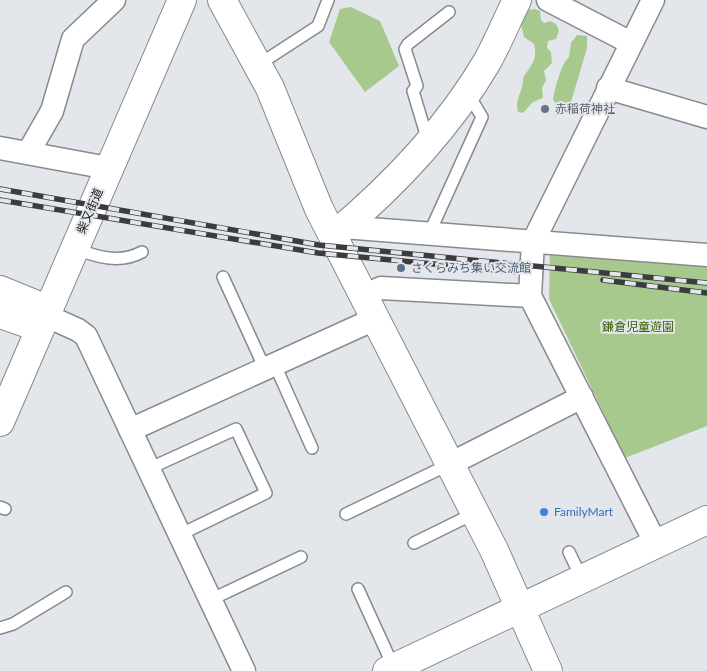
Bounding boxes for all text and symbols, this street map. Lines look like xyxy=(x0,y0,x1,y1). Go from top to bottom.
place label: 赤稲荷神社 xyxy=(555,101,615,116)
marker: 赤稲荷神社 xyxy=(539,103,551,115)
street label: 柴又街道 xyxy=(73,186,106,236)
place label: さくらみち集い交流館 xyxy=(411,260,531,275)
marker: さくらみち集い交流館 xyxy=(395,262,407,274)
park label: 鎌倉児童遊園 xyxy=(602,319,674,334)
place label: FamilyMart xyxy=(554,504,614,519)
marker: FamilyMart xyxy=(538,506,550,518)

